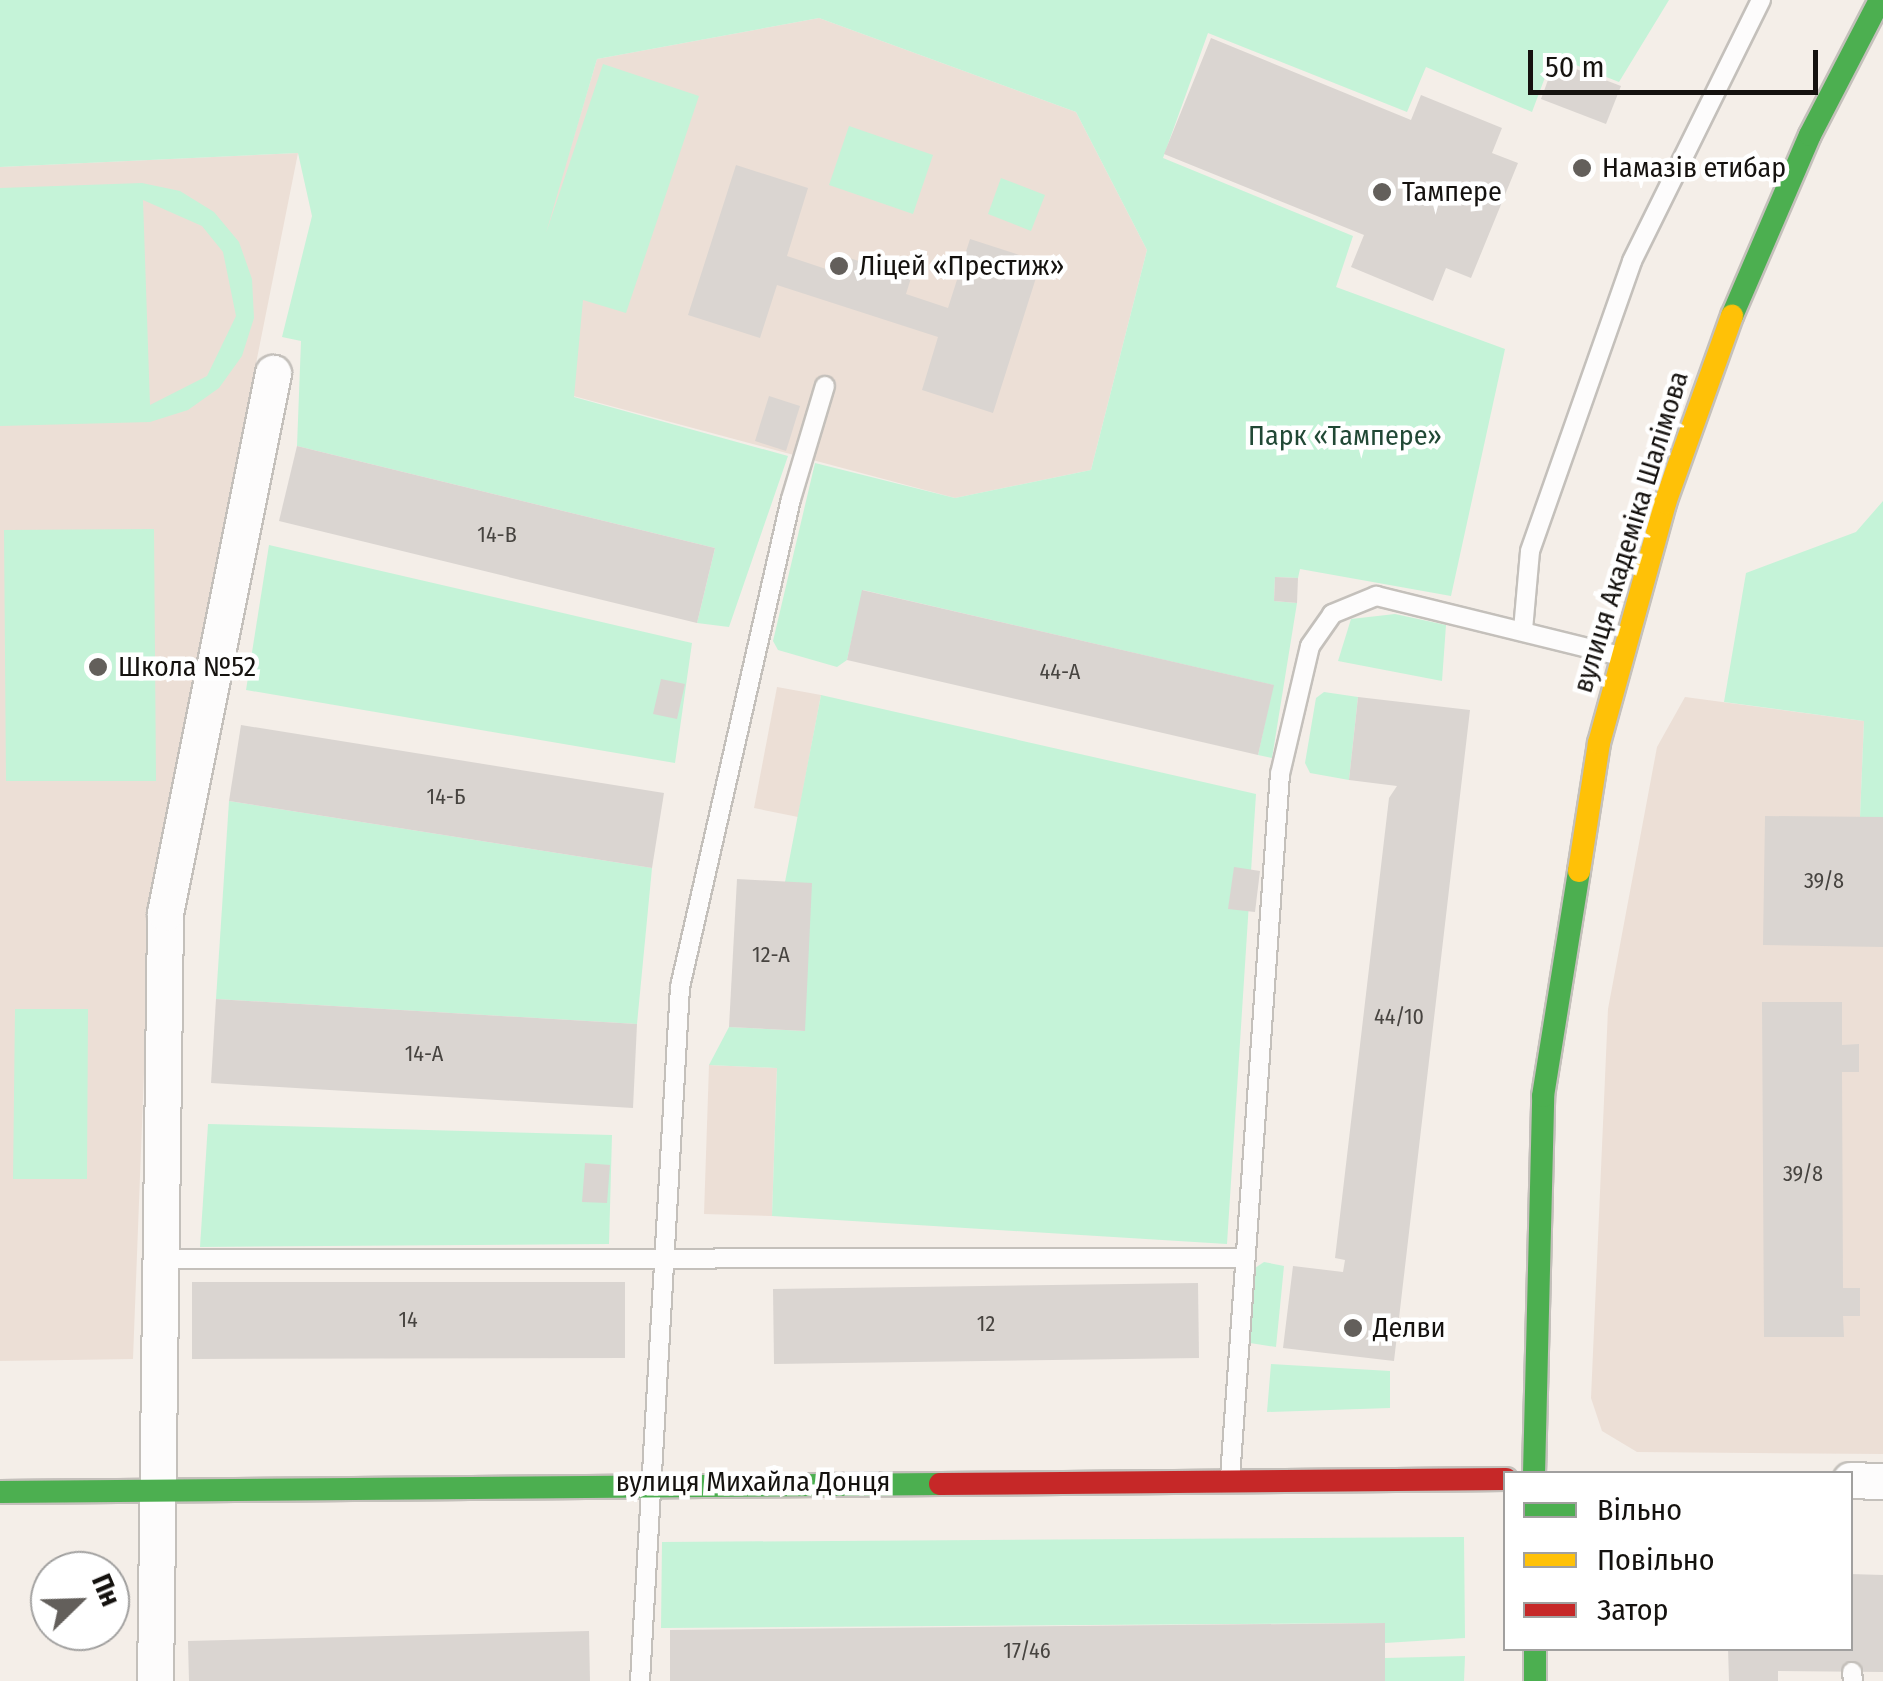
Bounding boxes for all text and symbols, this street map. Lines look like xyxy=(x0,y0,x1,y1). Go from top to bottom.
scale bar xyxy=(1533,30,1823,92)
text: 50 m xyxy=(1545,49,1605,85)
place label: Намазів етибар xyxy=(1602,151,1786,185)
marker: Намазів етибар xyxy=(1571,157,1593,179)
place label: Тампере xyxy=(1402,175,1502,209)
marker: Тампере xyxy=(1371,181,1393,203)
place label: Ліцей «Престиж» xyxy=(859,249,1064,283)
marker: Ліцей «Престиж» xyxy=(828,255,850,277)
street label: вулиця Академіка Шалімова xyxy=(1566,367,1696,697)
park label: Парк «Тампере» xyxy=(1248,419,1442,453)
house number: 14-В xyxy=(477,522,517,548)
place label: Школа №52 xyxy=(118,650,256,684)
marker: Школа №52 xyxy=(87,656,109,678)
house number: 44-А xyxy=(1040,659,1080,685)
house number: 14-Б xyxy=(427,784,465,810)
house number: 39/8 xyxy=(1804,868,1844,894)
house number: 12-А xyxy=(752,942,790,968)
house number: 44/10 xyxy=(1374,1004,1424,1030)
house number: 14-А xyxy=(405,1041,443,1067)
house number: 39/8 xyxy=(1783,1161,1823,1187)
house number: 14 xyxy=(398,1307,418,1333)
house number: 12 xyxy=(977,1311,995,1337)
place label: Делви xyxy=(1373,1311,1446,1345)
marker: Делви xyxy=(1342,1317,1364,1339)
street label: вулиця Михайла Донця xyxy=(616,1465,890,1499)
legend xyxy=(1503,1471,1853,1651)
text: Вільно xyxy=(1597,1492,1682,1528)
text: Повільно xyxy=(1597,1542,1715,1578)
north arrow xyxy=(30,1551,130,1651)
text: Пн xyxy=(85,1569,128,1611)
text: Затор xyxy=(1597,1592,1669,1628)
house number: 17/46 xyxy=(1003,1638,1051,1664)

